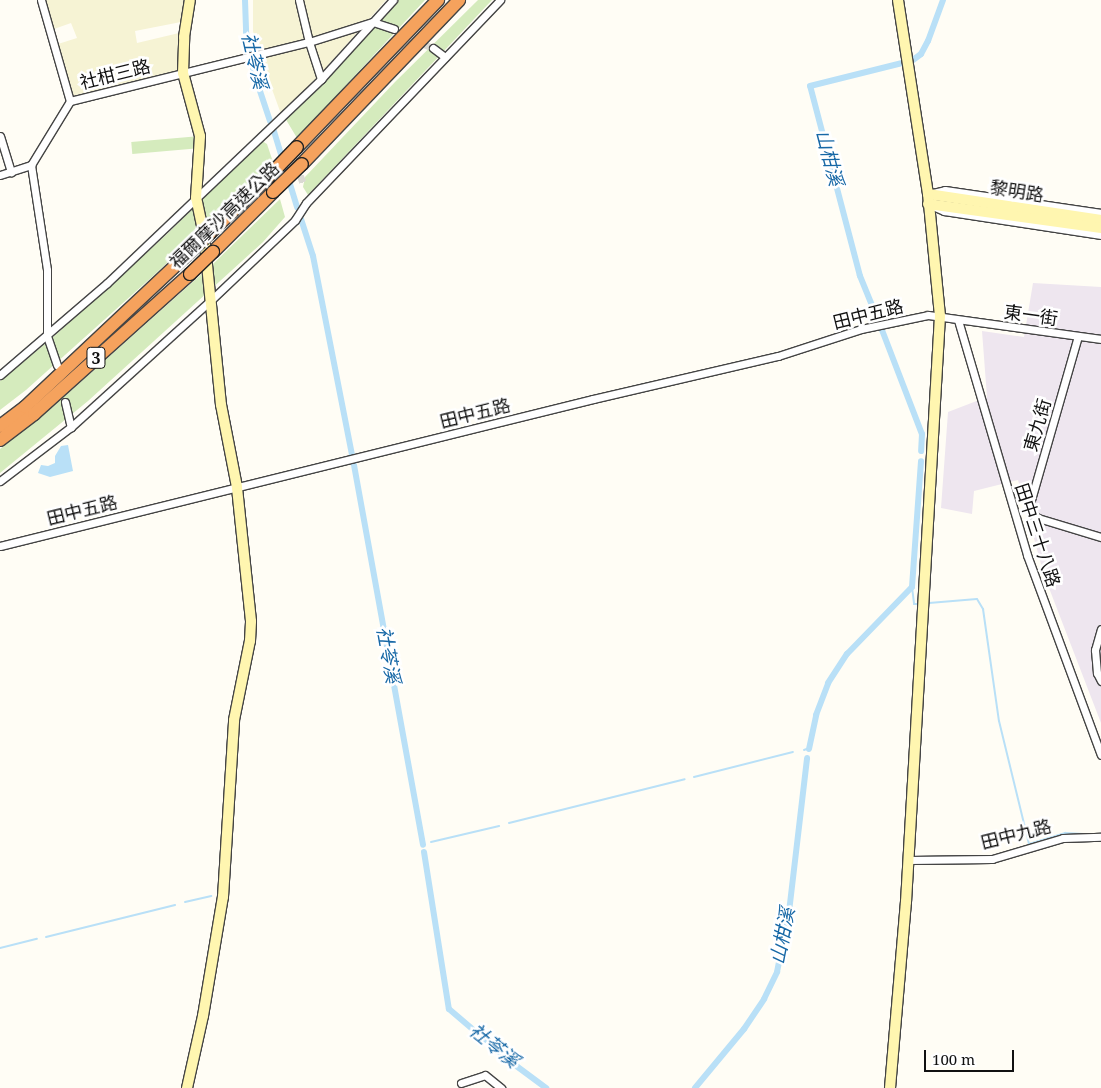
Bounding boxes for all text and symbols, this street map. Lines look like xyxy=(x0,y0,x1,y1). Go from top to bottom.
water label: 社苓溪 xyxy=(236,31,272,91)
street label: 社柑三路 xyxy=(77,55,153,93)
water label: 山柑溪 xyxy=(811,128,847,188)
street label: 福爾摩沙高速公路 xyxy=(165,157,283,273)
street label: 黎明路 xyxy=(989,176,1045,206)
street label: 田中五路 xyxy=(830,295,906,333)
street label: 東一街 xyxy=(1003,301,1059,329)
road number: 3 xyxy=(86,344,106,372)
street label: 田中五路 xyxy=(437,394,513,432)
street label: 東九街 xyxy=(1019,396,1055,454)
street label: 田中三十八路 xyxy=(1011,480,1065,590)
street label: 田中五路 xyxy=(44,491,120,529)
water label: 社苓溪 xyxy=(372,625,404,685)
street label: 田中九路 xyxy=(978,815,1054,853)
water label: 山柑溪 xyxy=(766,906,800,966)
water label: 社苓溪 xyxy=(465,1019,523,1073)
scale bar xyxy=(926,1040,1016,1072)
text: 100 m xyxy=(932,1049,975,1069)

